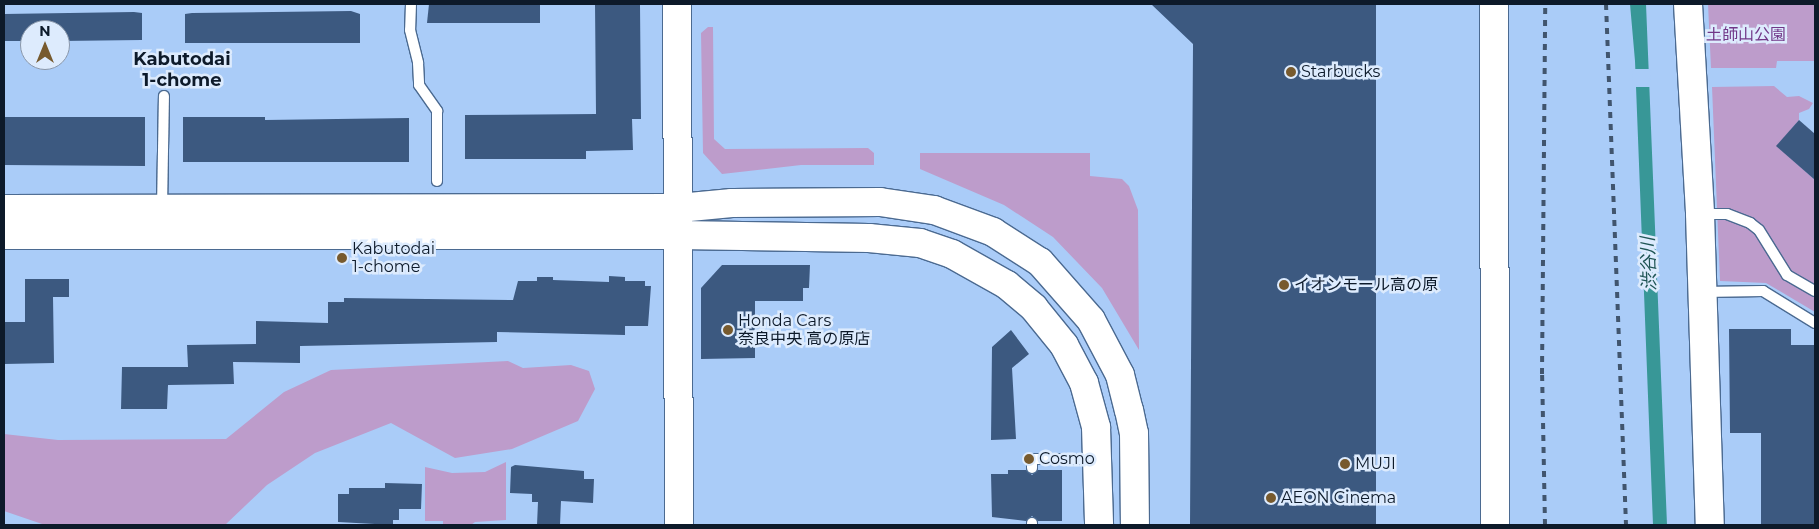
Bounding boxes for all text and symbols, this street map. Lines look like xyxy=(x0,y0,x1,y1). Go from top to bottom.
north arrow xyxy=(20,20,70,70)
text: N xyxy=(39,22,51,40)
park label: 土師山公園 xyxy=(1706,25,1786,45)
district label: Kabutodai 1-chome xyxy=(133,49,231,92)
place label: Starbucks xyxy=(1301,62,1380,82)
marker: Starbucks xyxy=(1285,66,1297,78)
water label: 渋谷川 xyxy=(1637,237,1661,291)
place label: Kabutodai 1-chome xyxy=(352,239,435,277)
marker: Kabutodai 1-chome xyxy=(336,252,348,264)
place label: イオンモール高の原 xyxy=(1294,275,1438,295)
marker: イオンモール高の原 xyxy=(1278,279,1290,291)
place label: Honda Cars 奈良中央 高の原店 xyxy=(738,311,870,349)
marker: Honda Cars 奈良中央 高の原店 xyxy=(722,324,734,336)
place label: Cosmo xyxy=(1039,449,1095,469)
marker: Cosmo xyxy=(1023,453,1035,465)
place label: MUJI xyxy=(1355,454,1396,474)
marker: MUJI xyxy=(1339,458,1351,470)
place label: AEON Cinema xyxy=(1281,488,1396,508)
marker: AEON Cinema xyxy=(1265,492,1277,504)

